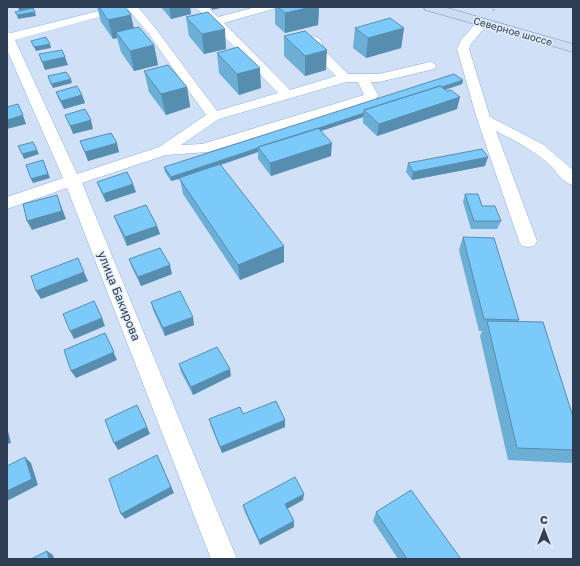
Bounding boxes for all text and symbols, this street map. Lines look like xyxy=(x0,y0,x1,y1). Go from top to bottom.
street label: Северное шоссе xyxy=(472,14,554,48)
street label: улица Бакирова xyxy=(95,249,144,343)
north arrow xyxy=(524,510,564,550)
text: С xyxy=(540,513,548,526)

